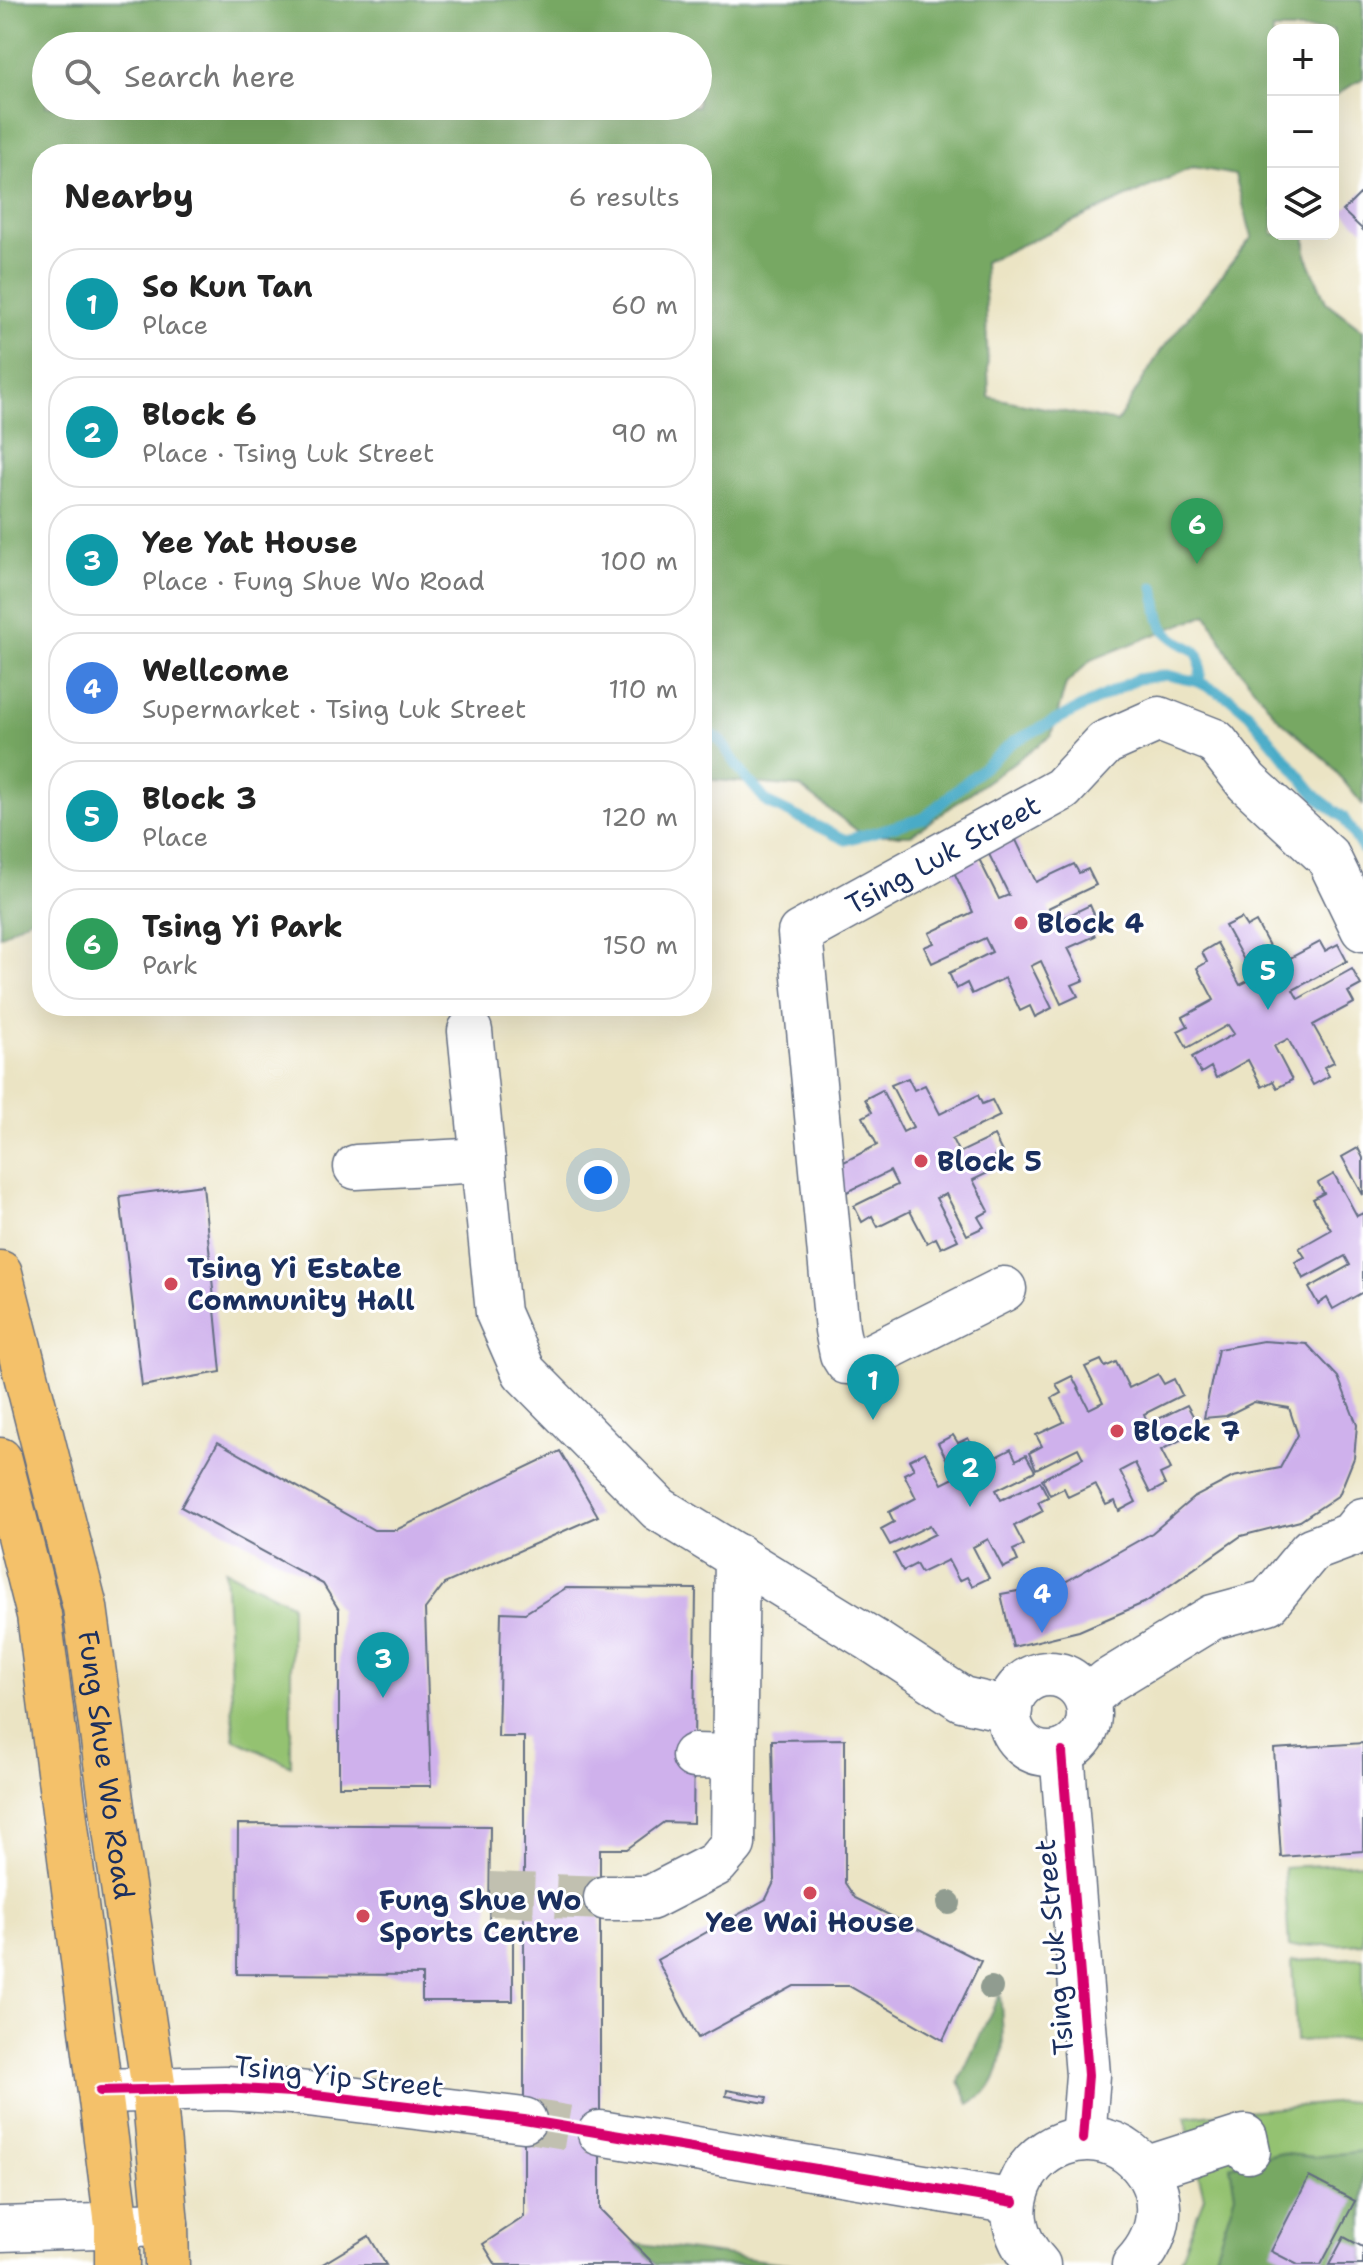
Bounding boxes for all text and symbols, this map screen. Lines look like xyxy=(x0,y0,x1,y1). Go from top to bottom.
map controls xyxy=(1267,24,1339,240)
button: + xyxy=(1267,24,1339,96)
search box xyxy=(32,32,712,120)
icon: search xyxy=(60,54,104,98)
text: Search here xyxy=(124,56,295,97)
button: − xyxy=(1267,96,1339,168)
button: layers xyxy=(1267,168,1339,240)
text: Nearby xyxy=(64,173,194,219)
text: 6 results xyxy=(568,179,680,214)
text: So Kun Tan xyxy=(142,266,313,307)
text: 1 xyxy=(86,287,98,322)
text: 60 m xyxy=(611,287,678,322)
text: Place xyxy=(142,307,208,342)
text: Block 6 xyxy=(142,394,257,435)
text: 2 xyxy=(83,415,101,450)
text: 90 m xyxy=(611,415,678,450)
text: Place · Tsing Luk Street xyxy=(142,435,434,470)
pin: 6 xyxy=(1171,498,1223,564)
text: Yee Yat House xyxy=(142,522,358,563)
text: 3 xyxy=(83,543,101,578)
text: 100 m xyxy=(600,543,678,578)
text: Place · Fung Shue Wo Road xyxy=(142,563,485,598)
text: Wellcome xyxy=(142,650,289,691)
text: 4 xyxy=(83,671,101,706)
text: 110 m xyxy=(608,671,678,706)
text: Supermarket · Tsing Luk Street xyxy=(142,691,526,726)
text: Block 3 xyxy=(142,778,257,819)
street label: Tsing Luk Street xyxy=(839,786,1047,923)
text: 5 xyxy=(84,799,100,834)
text: 120 m xyxy=(602,799,678,834)
text: Place xyxy=(142,819,208,854)
place label: Block 4 xyxy=(1037,904,1145,942)
text: Tsing Yi Park xyxy=(142,906,343,947)
marker: Block 4 xyxy=(1012,914,1030,932)
text: 6 xyxy=(83,927,101,962)
text: 150 m xyxy=(602,927,678,962)
pin: 5 xyxy=(1242,944,1294,1010)
text: Park xyxy=(142,947,198,982)
place label: Block 5 xyxy=(937,1142,1042,1180)
marker: Block 5 xyxy=(912,1152,930,1170)
your location xyxy=(578,1160,618,1200)
place label: Tsing Yi Estate Community Hall xyxy=(187,1249,415,1319)
marker: Tsing Yi Estate Community Hall xyxy=(162,1275,180,1293)
pin: 1 xyxy=(847,1354,899,1420)
place label: Block 7 xyxy=(1133,1412,1240,1450)
marker: Block 7 xyxy=(1108,1422,1126,1440)
pin: 2 xyxy=(944,1441,996,1507)
pin: 4 xyxy=(1016,1567,1068,1633)
street label: Fung Shue Wo Road xyxy=(69,1628,144,1902)
pin: 3 xyxy=(357,1632,409,1698)
street label: Tsing Luk Street xyxy=(1026,1838,1082,2056)
place label: Fung Shue Wo Sports Centre xyxy=(379,1881,582,1951)
marker: Yee Wai House xyxy=(801,1884,819,1902)
place label: Yee Wai House xyxy=(705,1903,915,1941)
marker: Fung Shue Wo Sports Centre xyxy=(354,1907,372,1925)
street label: Tsing Yip Street xyxy=(232,2046,446,2106)

